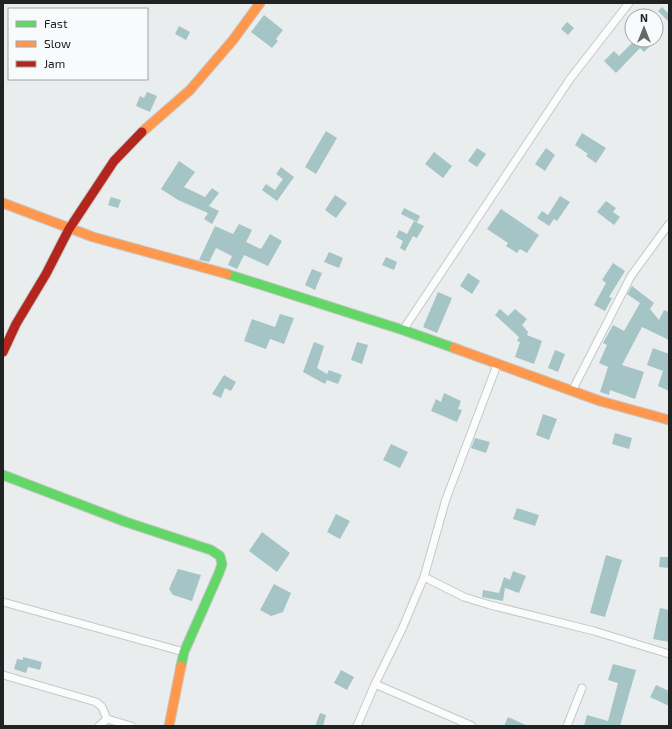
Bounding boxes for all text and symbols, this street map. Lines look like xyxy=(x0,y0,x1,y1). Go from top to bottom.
legend xyxy=(8,8,148,80)
north arrow xyxy=(624,8,664,48)
text: N xyxy=(640,11,648,24)
text: Fast xyxy=(44,16,68,30)
text: Slow xyxy=(44,36,71,50)
text: Jam xyxy=(44,56,65,70)

